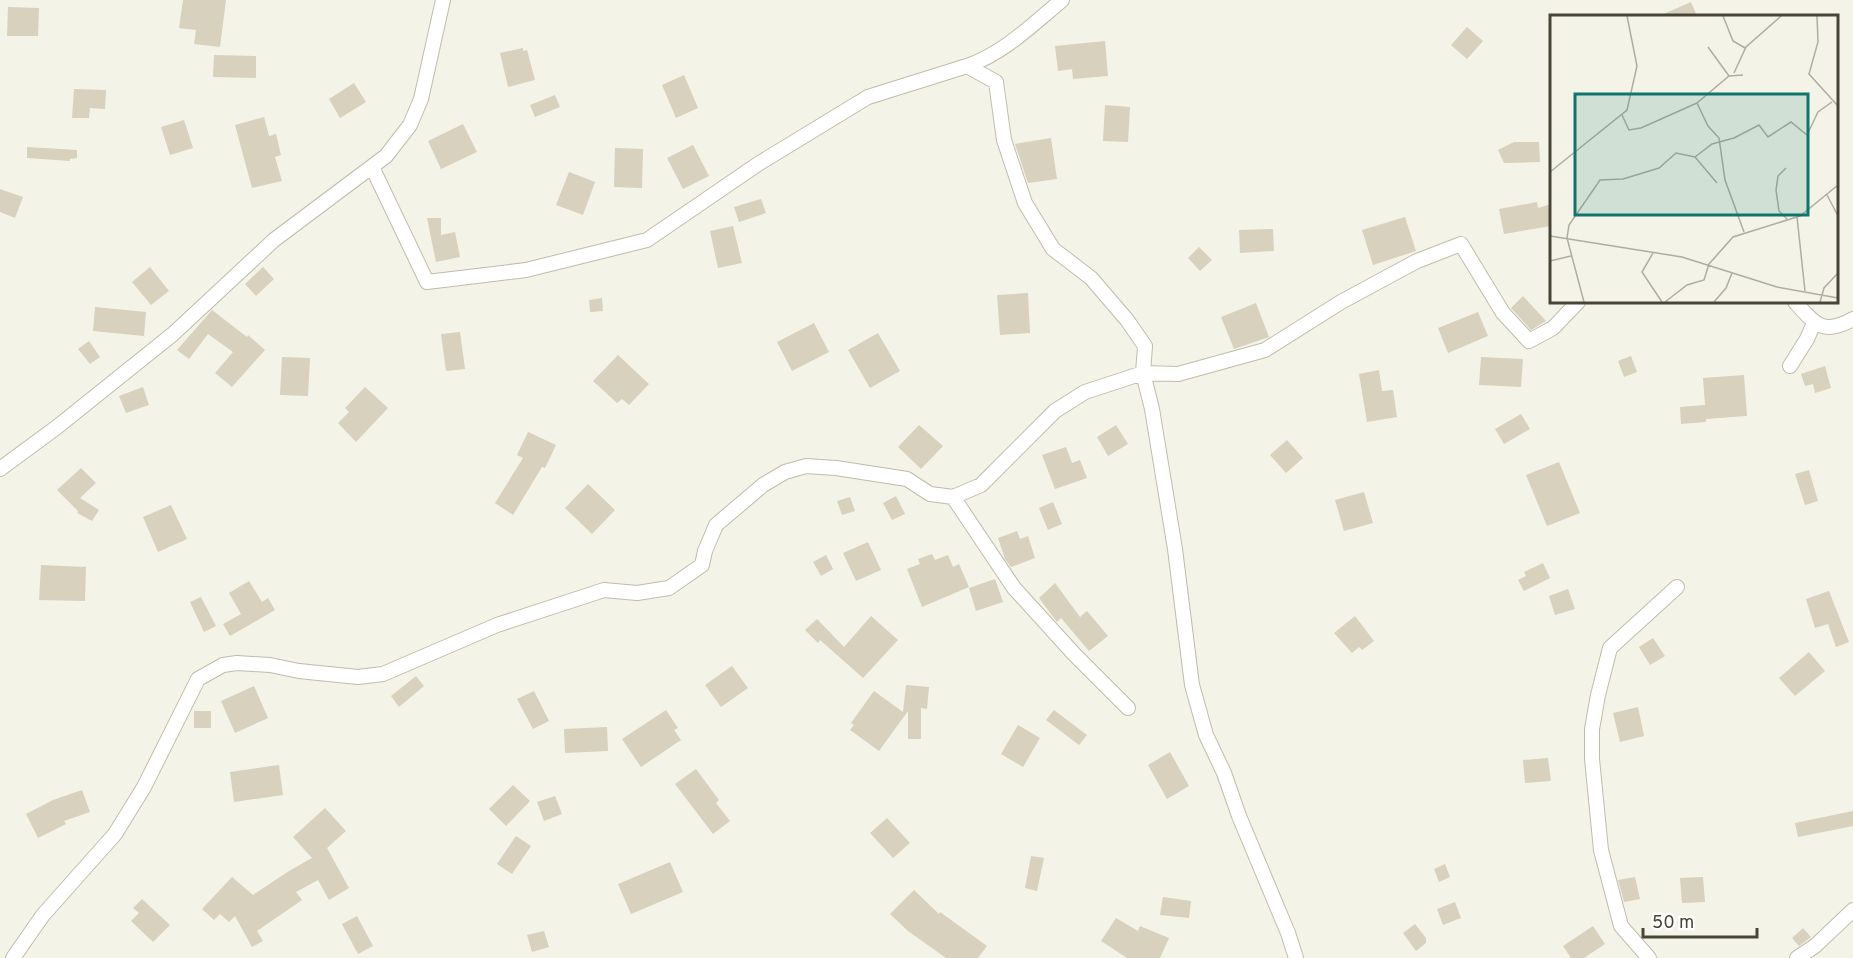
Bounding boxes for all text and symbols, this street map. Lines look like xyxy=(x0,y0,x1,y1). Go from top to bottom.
inset map xyxy=(1550,15,1838,303)
scale bar xyxy=(1643,901,1757,939)
text: 50 m xyxy=(1652,912,1694,935)

